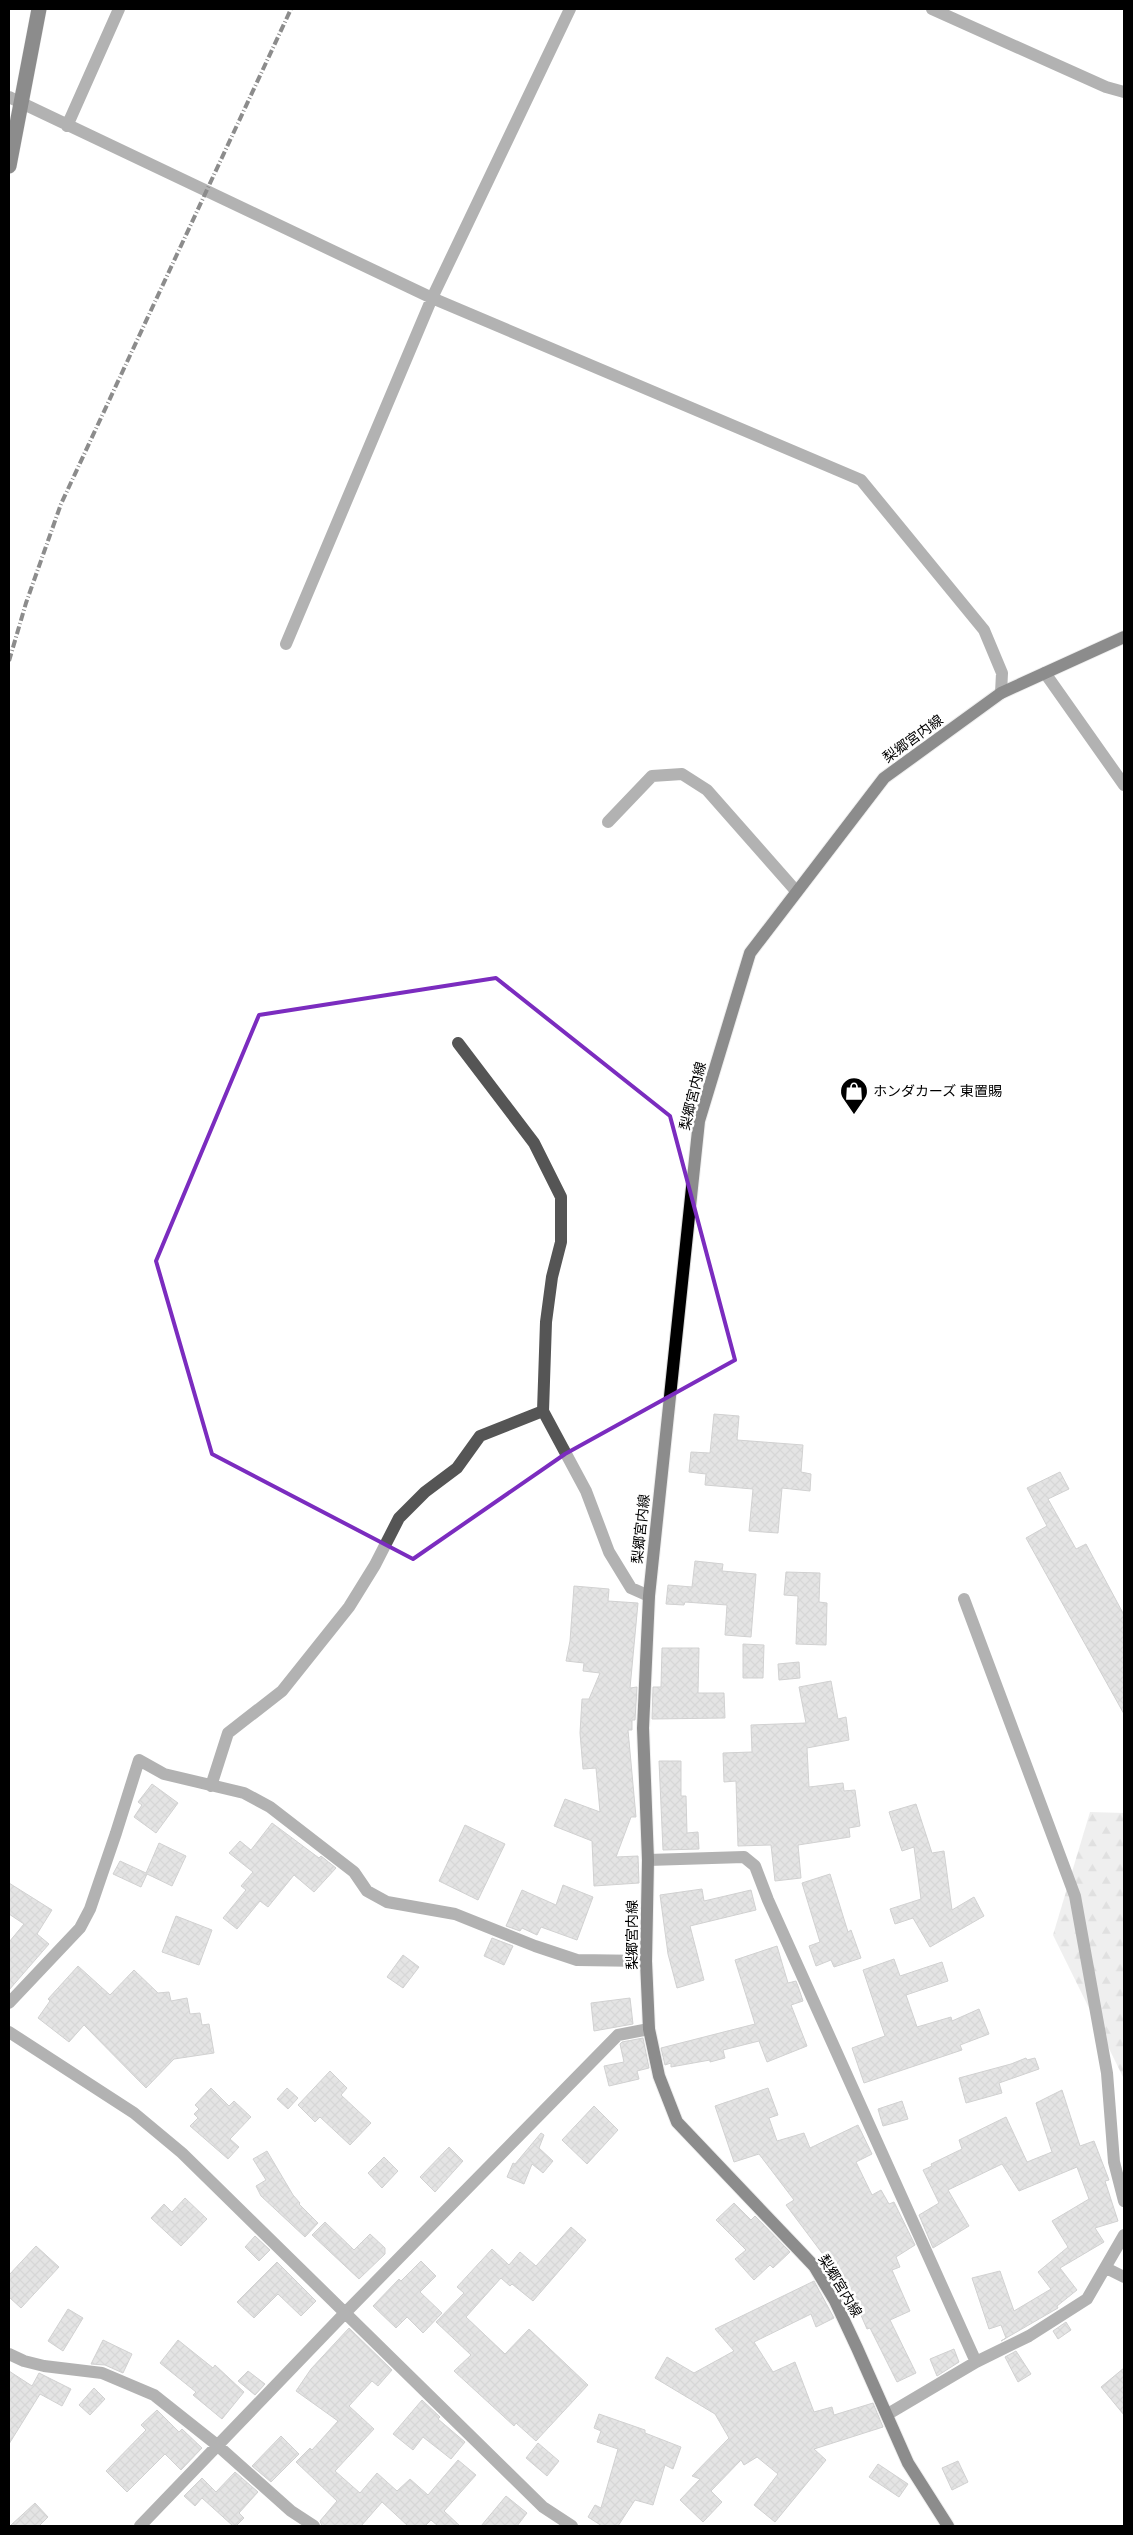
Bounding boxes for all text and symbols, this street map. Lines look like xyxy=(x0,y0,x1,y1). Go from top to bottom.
street label: 梨郷宮内線 xyxy=(880,712,946,766)
street label: 梨郷宮内線 xyxy=(676,1060,710,1132)
shop icon: ホンダカーズ 東置賜 xyxy=(839,1076,869,1115)
place label: ホンダカーズ 東置賜 xyxy=(873,1083,1002,1100)
street label: 梨郷宮内線 xyxy=(629,1493,653,1565)
street label: 梨郷宮内線 xyxy=(624,1900,641,1970)
street label: 梨郷宮内線 xyxy=(815,2252,865,2320)

